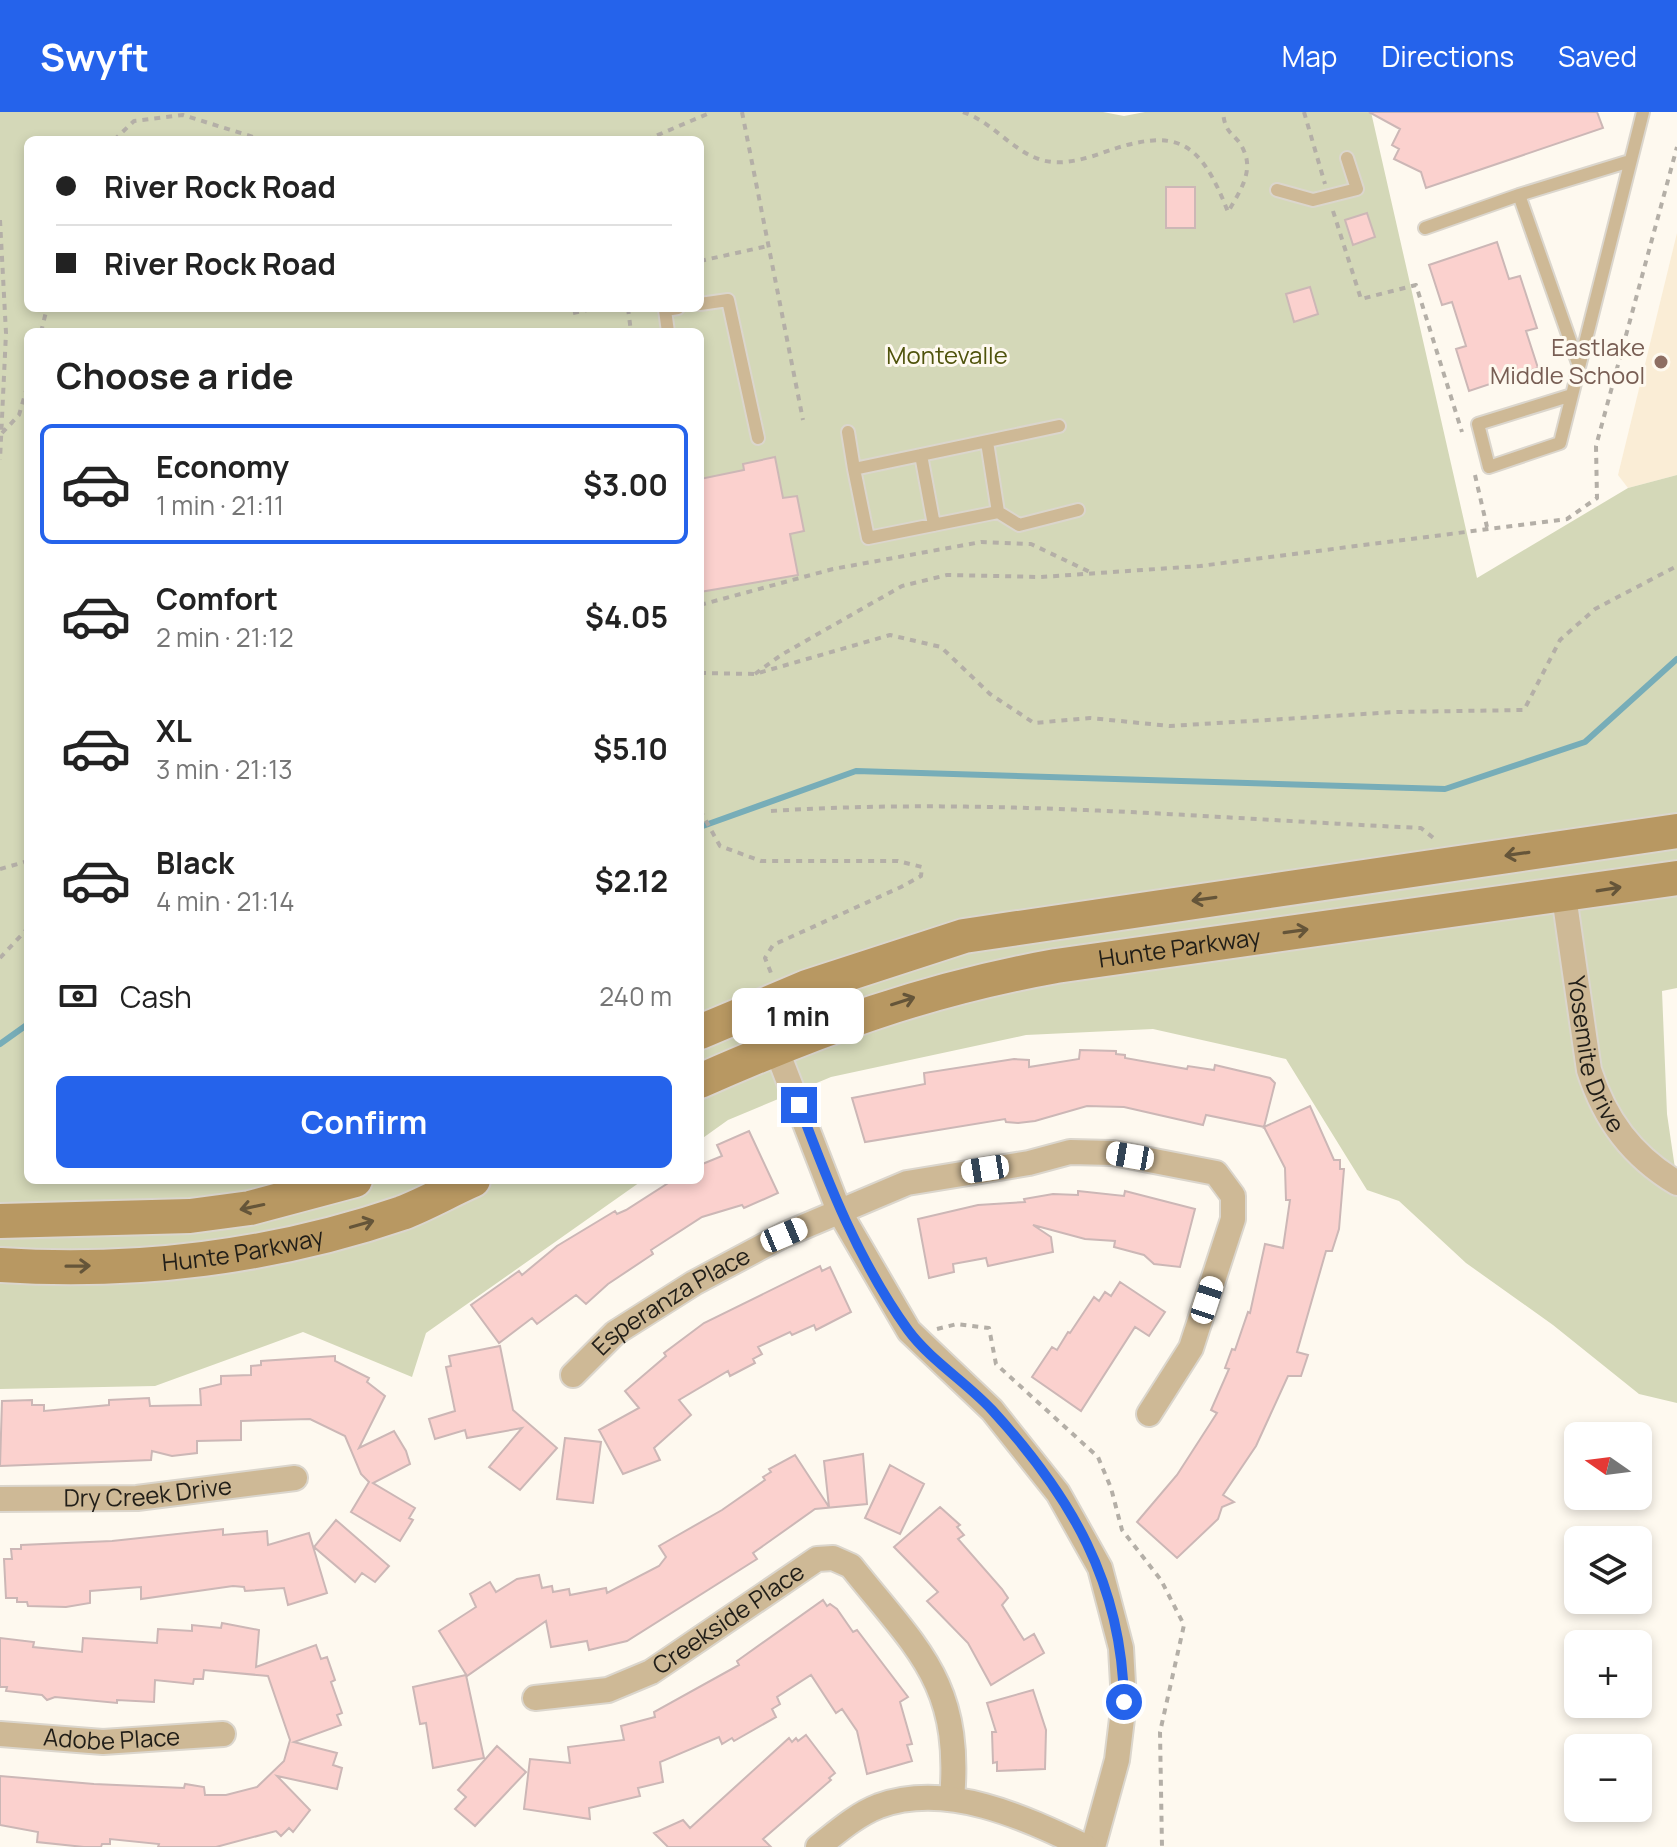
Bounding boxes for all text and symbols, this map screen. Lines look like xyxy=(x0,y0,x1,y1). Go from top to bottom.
text: Swyft xyxy=(40,30,149,82)
text: Map xyxy=(1282,37,1337,75)
text: Directions xyxy=(1381,37,1514,75)
text: Saved xyxy=(1558,37,1637,75)
text: River Rock Road xyxy=(104,166,336,207)
text: River Rock Road xyxy=(104,243,336,284)
place label: Eastlake Middle School xyxy=(1490,330,1645,391)
park label: Montevalle xyxy=(886,338,1008,371)
text: Choose a ride xyxy=(56,351,294,400)
marker: Eastlake Middle School xyxy=(1652,353,1670,371)
text: Economy xyxy=(156,446,289,487)
icon: car xyxy=(60,448,132,520)
text: $3.00 xyxy=(583,464,668,505)
text: 1 min · 21:11 xyxy=(156,487,284,523)
text: Comfort xyxy=(156,578,278,619)
icon: car xyxy=(60,580,132,652)
text: $4.05 xyxy=(585,596,668,637)
text: 2 min · 21:12 xyxy=(156,619,294,655)
text: XL xyxy=(156,710,192,751)
icon: car xyxy=(60,712,132,784)
text: $5.10 xyxy=(593,728,668,769)
text: 3 min · 21:13 xyxy=(156,751,293,787)
text: Black xyxy=(156,842,234,883)
icon: car xyxy=(60,844,132,916)
one-way arrow xyxy=(1504,847,1530,862)
text: $2.12 xyxy=(595,860,668,901)
one-way arrow xyxy=(1596,881,1621,896)
text: 4 min · 21:14 xyxy=(156,883,295,919)
one-way arrow xyxy=(1192,892,1217,907)
street label: Hunte Parkway xyxy=(1096,919,1263,975)
one-way arrow xyxy=(1283,923,1308,938)
icon: cash xyxy=(56,974,100,1018)
street label: Yosemite Drive xyxy=(1561,974,1633,1138)
text: Cash xyxy=(120,976,192,1017)
text: 240 m xyxy=(599,978,672,1014)
callout: 1 min xyxy=(733,989,865,1045)
one-way arrow xyxy=(890,993,915,1008)
text: 1 min xyxy=(766,998,830,1034)
button: Confirm xyxy=(56,1076,672,1168)
route end xyxy=(781,1087,817,1123)
car xyxy=(1104,1140,1156,1172)
car xyxy=(959,1153,1011,1185)
one-way arrow xyxy=(240,1200,265,1215)
car xyxy=(757,1215,811,1255)
one-way arrow xyxy=(348,1216,374,1231)
street label: Hunte Parkway xyxy=(160,1219,327,1278)
street label: Esperanza Place xyxy=(584,1238,755,1362)
one-way arrow xyxy=(64,1258,91,1273)
car xyxy=(1188,1273,1226,1327)
north arrow xyxy=(1564,1422,1652,1510)
map controls xyxy=(1564,1422,1652,1822)
street label: Dry Creek Drive xyxy=(64,1468,233,1514)
button: layers xyxy=(1564,1526,1652,1614)
street label: Creekside Place xyxy=(645,1554,810,1681)
button: + xyxy=(1564,1630,1652,1718)
route start xyxy=(1106,1684,1142,1720)
street label: Adobe Place xyxy=(42,1719,181,1757)
button: − xyxy=(1564,1734,1652,1822)

